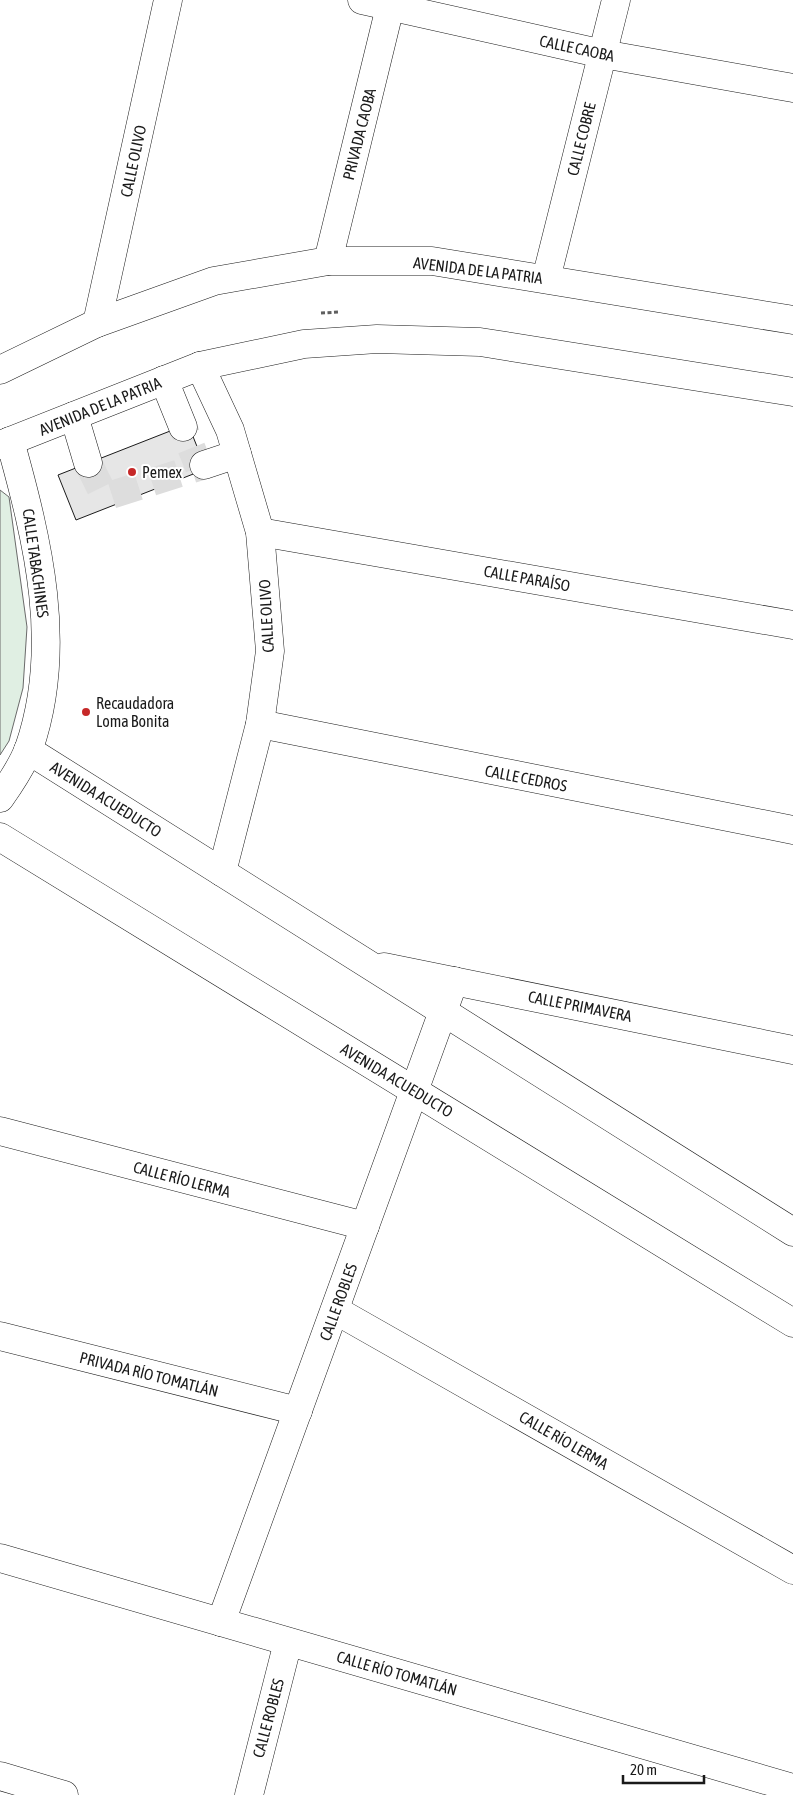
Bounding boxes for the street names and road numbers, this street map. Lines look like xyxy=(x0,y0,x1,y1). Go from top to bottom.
street label: CALLE CAOBA xyxy=(538,31,616,65)
street label: PRIVADA CAOBA xyxy=(339,86,379,182)
street label: CALLE COBRE xyxy=(563,100,599,178)
street label: CALLE OLIVO xyxy=(117,123,149,199)
street label: AVENIDA DE LA PATRIA xyxy=(412,253,544,287)
street label: AVENIDA DE LA PATRIA xyxy=(36,373,164,439)
street label: CALLE TABACHINES xyxy=(19,507,53,619)
street label: CALLE PARAÍSO xyxy=(482,562,572,594)
street label: CALLE OLIVO xyxy=(255,579,277,653)
street label: AVENIDA ACUEDUCTO xyxy=(47,758,165,840)
street label: CALLE CEDROS xyxy=(483,761,569,795)
street label: CALLE PRIMAVERA xyxy=(527,987,633,1025)
street label: AVENIDA ACUEDUCTO xyxy=(338,1039,456,1121)
street label: CALLE RÍO LERMA xyxy=(132,1157,233,1201)
street label: CALLE ROBLES xyxy=(316,1261,360,1343)
street label: PRIVADA RÍO TOMATLÁN xyxy=(78,1348,220,1400)
street label: CALLE RÍO LERMA xyxy=(516,1407,612,1473)
street label: CALLE RÍO TOMATLÁN xyxy=(335,1647,459,1699)
street label: CALLE ROBLES xyxy=(249,1676,287,1759)

